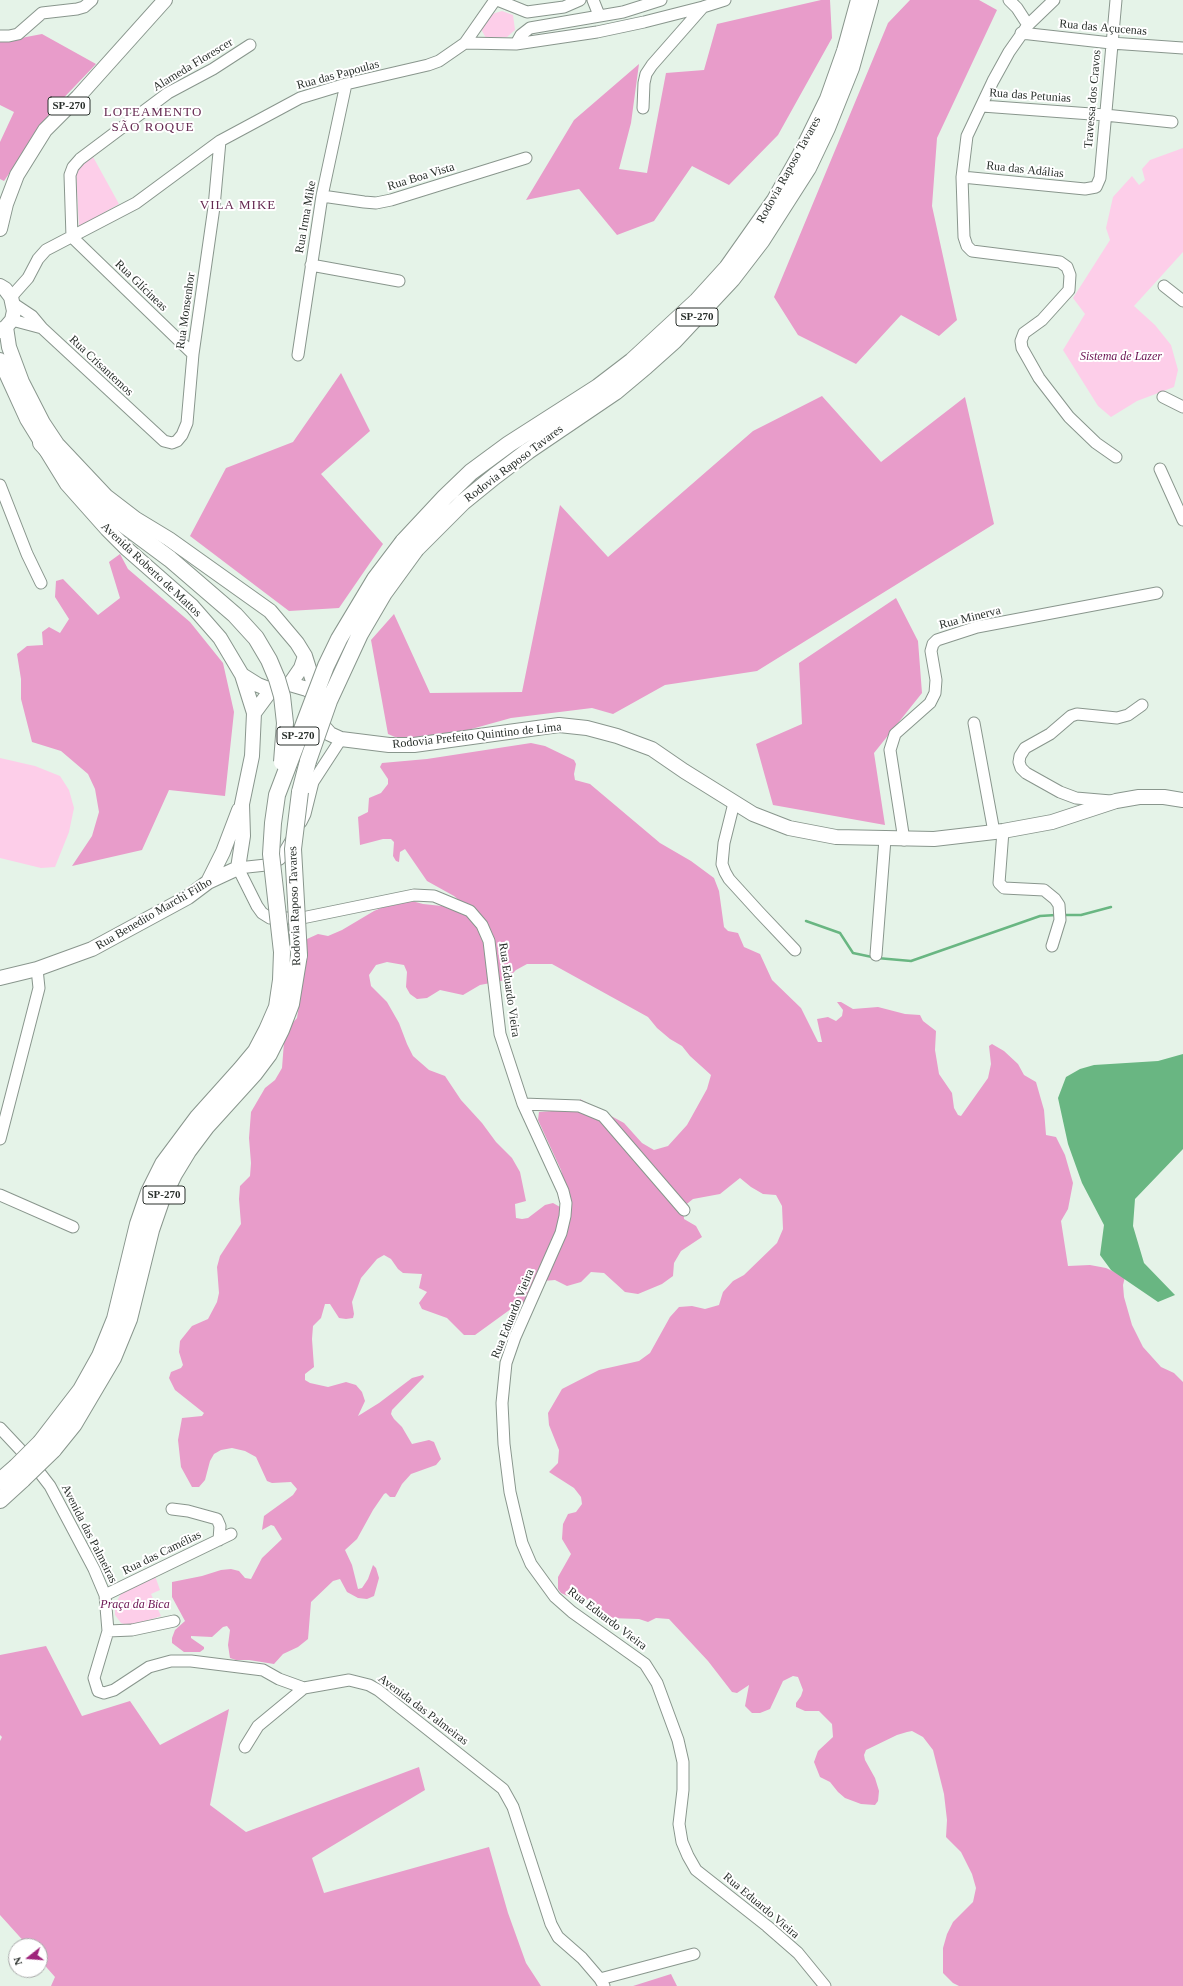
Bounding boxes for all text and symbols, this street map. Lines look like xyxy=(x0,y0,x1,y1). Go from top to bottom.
street label: Rua das Açucenas xyxy=(1059,17,1147,39)
street label: Alameda Florescer xyxy=(150,35,236,95)
street label: Travessa dos Cravos xyxy=(1082,49,1104,149)
street label: Rua das Papoulas xyxy=(295,57,381,93)
street label: Rua das Petunias xyxy=(989,86,1071,106)
road number: SP-270 xyxy=(48,97,90,115)
district label: LOTEAMENTO SÃO ROQUE xyxy=(104,105,202,136)
street label: Rodovia Raposo Tavares xyxy=(754,114,824,226)
street label: Rua das Adálias xyxy=(985,159,1065,181)
street label: Rua Boa Vista xyxy=(386,160,456,194)
street label: Rua Irma Mike xyxy=(293,180,319,254)
district label: VILA MIKE xyxy=(200,198,276,214)
street label: Rua Glícineas xyxy=(112,257,170,315)
street label: Rua Monsenhor xyxy=(174,272,198,350)
road number: SP-270 xyxy=(676,308,718,326)
street label: Rua Crisantemos xyxy=(66,333,136,399)
park label: Sistema de Lazer xyxy=(1080,350,1162,364)
street label: Rodovia Raposo Tavares xyxy=(462,422,566,506)
street label: Avenida Roberto de Mattos xyxy=(98,520,204,620)
street label: Rua Minerva xyxy=(938,603,1002,633)
street label: Rodovia Prefeito Quintino de Lima xyxy=(392,720,562,752)
road number: SP-270 xyxy=(277,727,319,745)
street label: Rodovia Raposo Tavares xyxy=(286,846,304,966)
street label: Rua Benedito Marchi Filho xyxy=(93,875,215,953)
street label: Rua Eduardo Vieira xyxy=(495,942,523,1038)
road number: SP-270 xyxy=(143,1186,185,1204)
street label: Rua Eduardo Vieira xyxy=(488,1267,538,1361)
street label: Avenida das Palmeiras xyxy=(58,1482,120,1586)
street label: Rua das Camélias xyxy=(120,1528,204,1578)
street label: Rua Eduardo Vieira xyxy=(565,1585,649,1653)
park label: Praça da Bica xyxy=(100,1598,170,1612)
street label: Avenida das Palmeiras xyxy=(375,1671,471,1749)
street label: Rua Eduardo Vieira xyxy=(720,1870,802,1942)
north arrow xyxy=(8,1938,48,1978)
text: N xyxy=(11,1956,24,1967)

